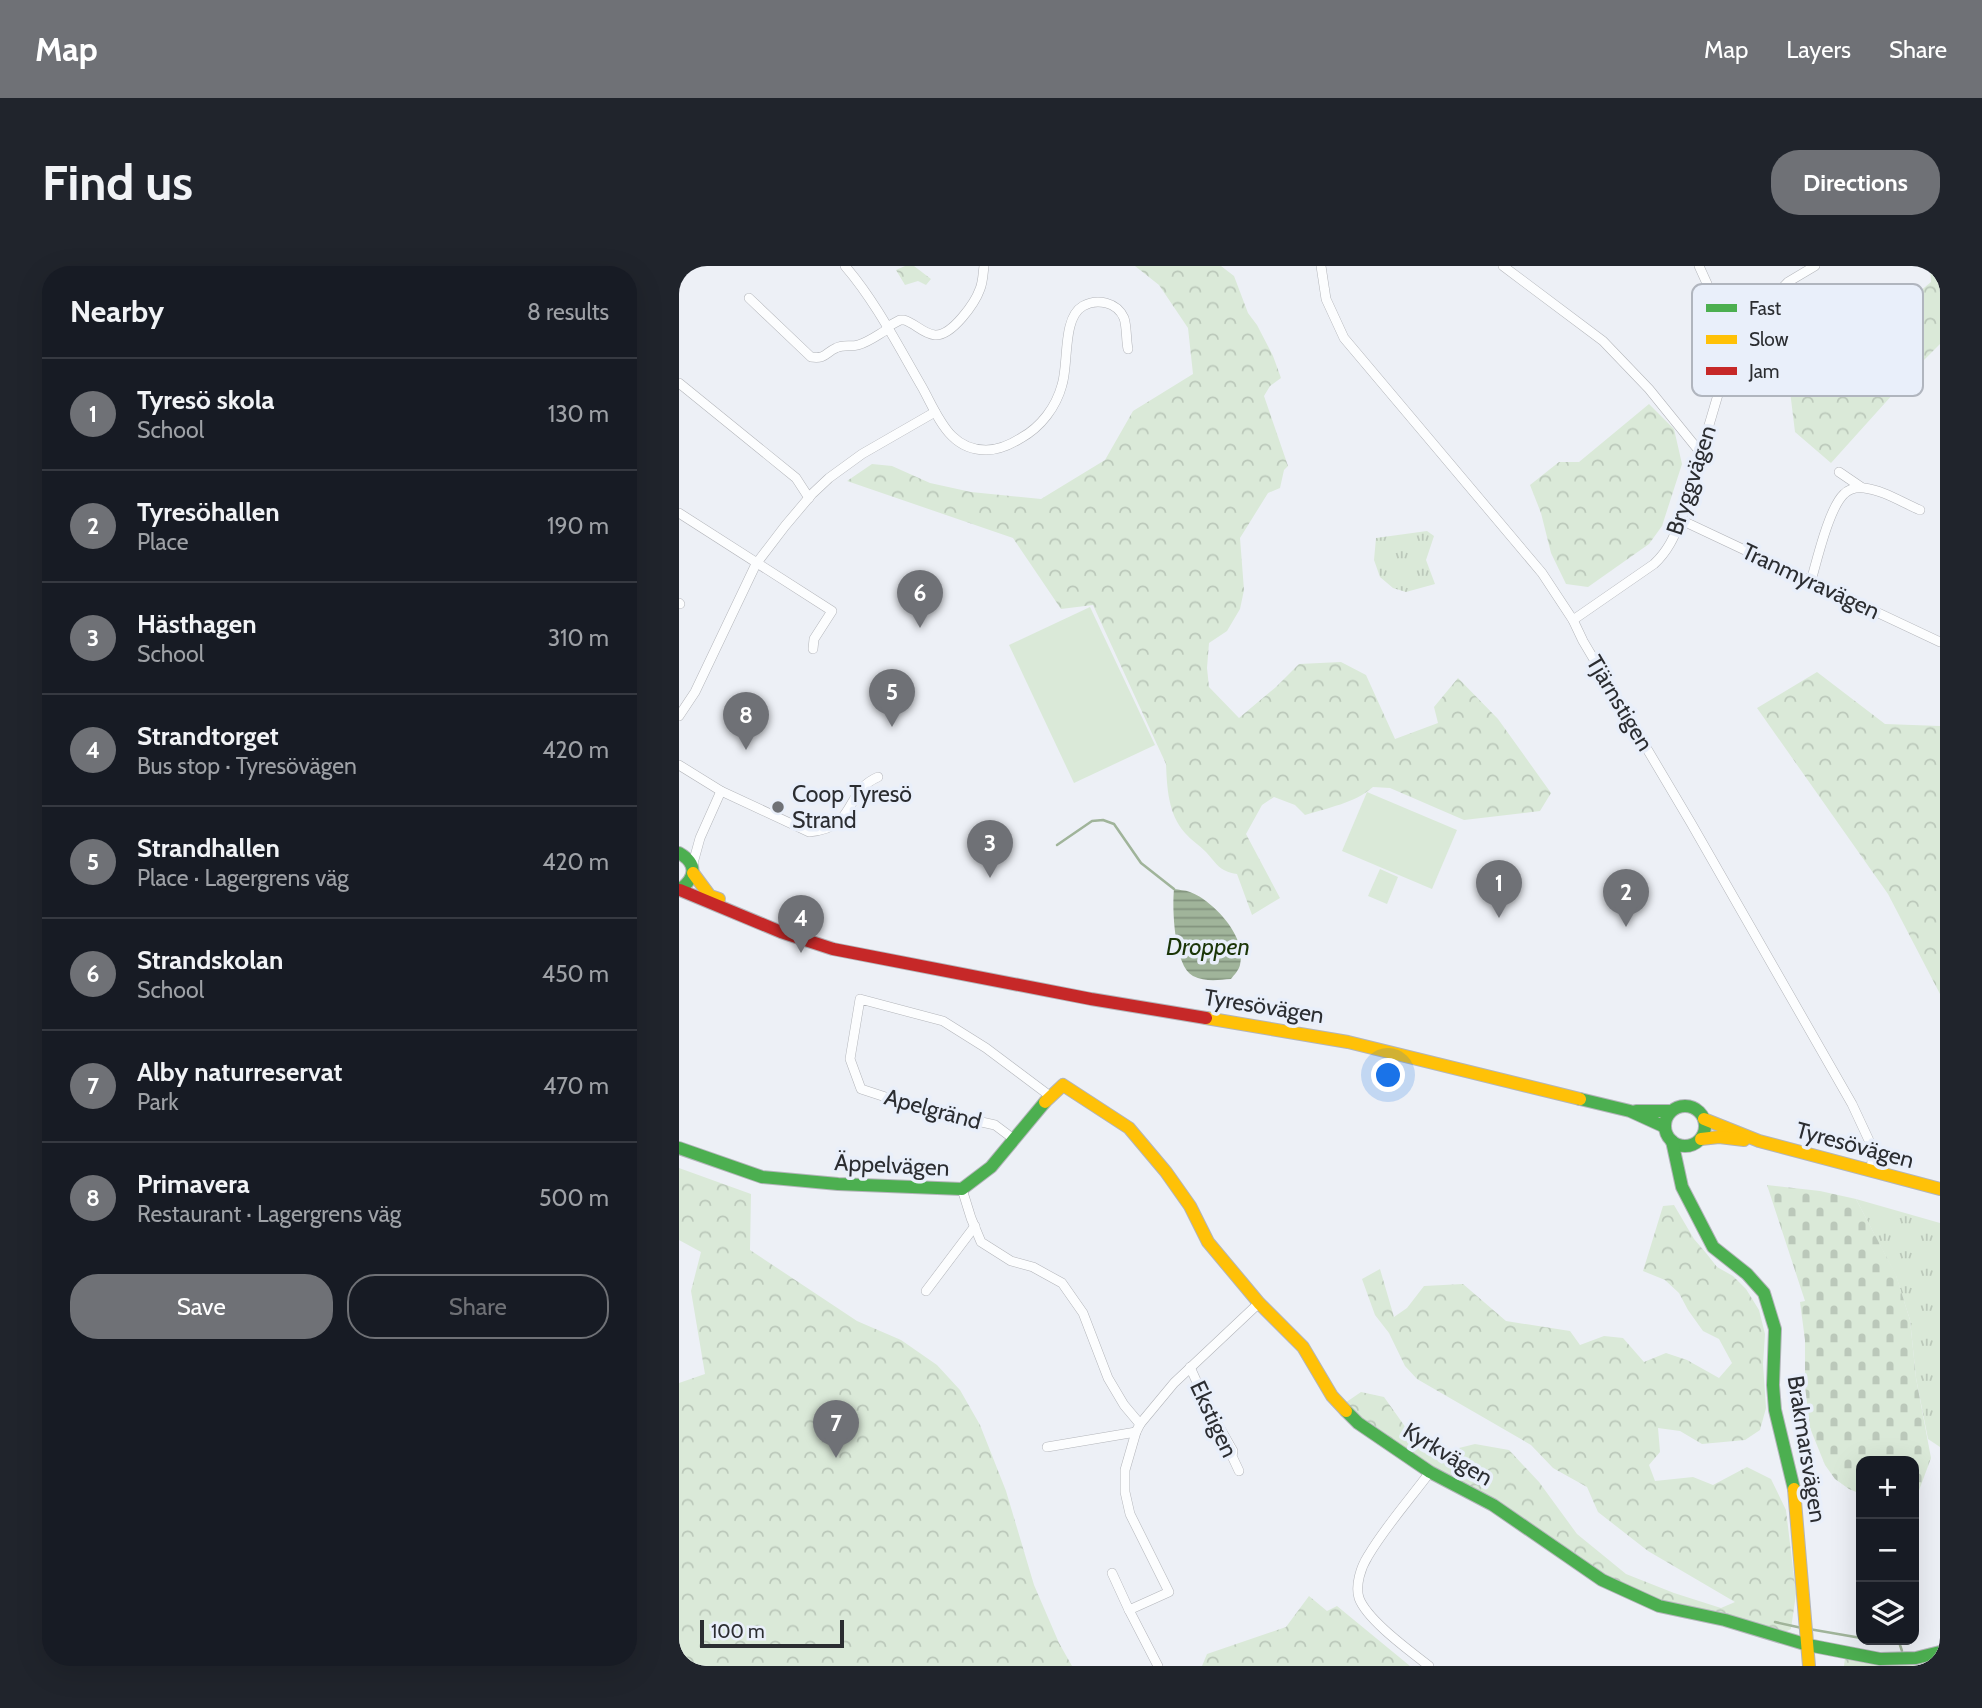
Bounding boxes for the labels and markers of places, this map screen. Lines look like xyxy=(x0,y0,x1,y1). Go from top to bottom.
pin: 6 xyxy=(897,570,943,628)
pin: 5 xyxy=(869,669,915,727)
pin: 8 xyxy=(723,692,769,750)
place label: Coop Tyresö Strand xyxy=(792,780,912,834)
marker: Coop Tyresö Strand xyxy=(770,799,786,815)
pin: 3 xyxy=(967,820,1013,878)
pin: 1 xyxy=(1476,860,1522,918)
pin: 2 xyxy=(1603,869,1649,927)
pin: 4 xyxy=(778,895,824,953)
pin: 7 xyxy=(813,1400,859,1458)

